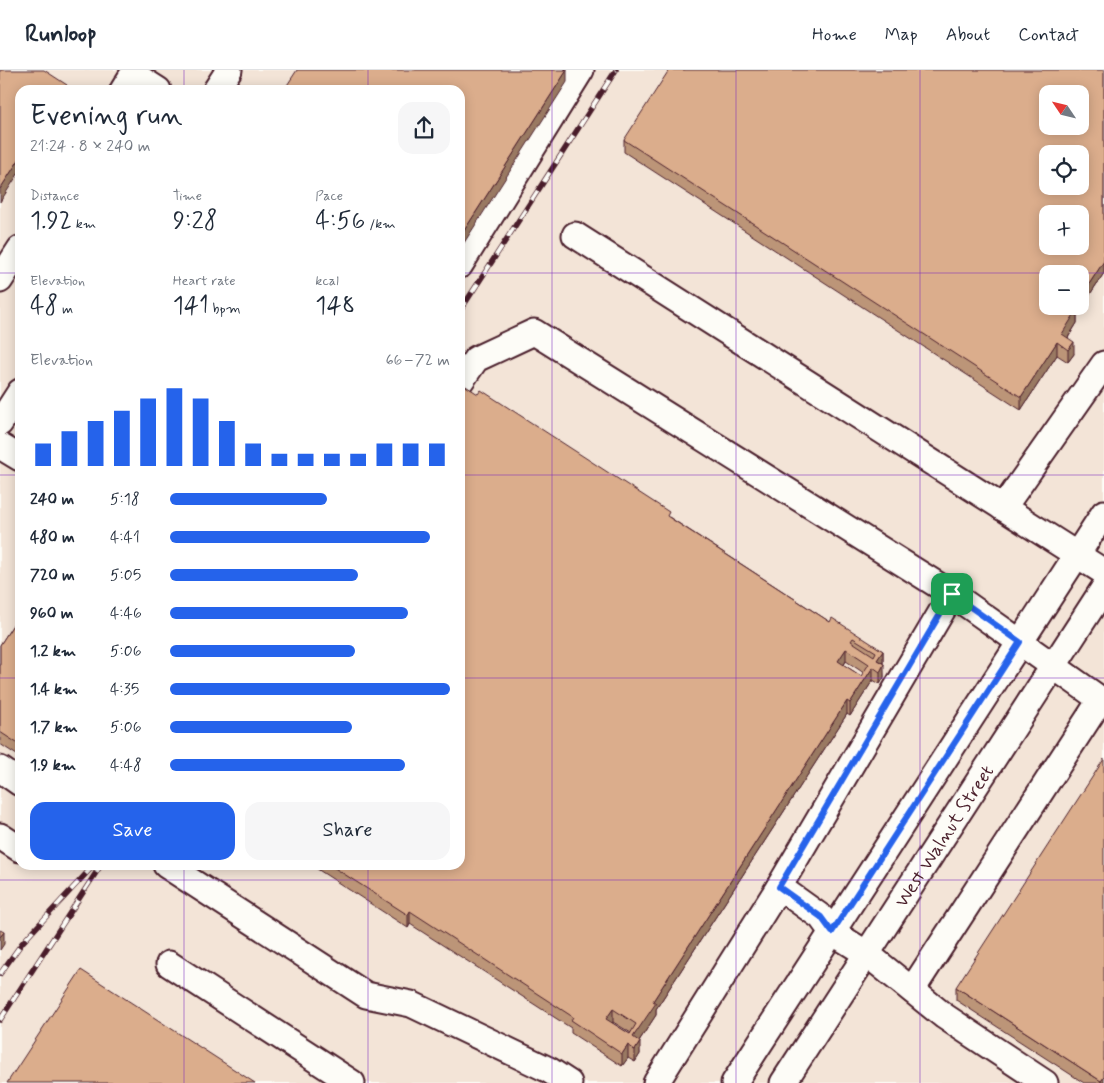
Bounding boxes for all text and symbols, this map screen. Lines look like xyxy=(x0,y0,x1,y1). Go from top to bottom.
text: Runloop xyxy=(25,19,97,50)
text: Home xyxy=(812,23,857,47)
text: Map xyxy=(885,23,918,47)
text: About xyxy=(946,23,990,47)
text: Contact xyxy=(1018,23,1079,47)
north arrow xyxy=(1039,85,1089,135)
map controls xyxy=(1039,85,1089,315)
text: Evening run xyxy=(30,98,183,135)
button: share xyxy=(398,102,450,154)
text: 21:24 · 8 × 240 m xyxy=(30,136,151,157)
button: locate xyxy=(1039,145,1089,195)
text: Distance xyxy=(30,187,79,205)
text: Time xyxy=(173,187,202,205)
text: Pace xyxy=(315,187,343,205)
text: 1.92 xyxy=(30,205,72,238)
text: 9:28 xyxy=(173,205,218,238)
text: 4:56 xyxy=(315,205,365,238)
button: + xyxy=(1039,205,1089,255)
text: km xyxy=(72,215,96,233)
text: /km xyxy=(365,215,396,233)
button: − xyxy=(1039,265,1089,315)
text: Elevation xyxy=(30,272,85,290)
text: Heart rate xyxy=(173,272,236,290)
text: kcal xyxy=(315,272,339,290)
text: 48 xyxy=(30,290,58,323)
text: 141 xyxy=(173,290,209,323)
text: 148 xyxy=(315,290,355,323)
text: m xyxy=(58,300,73,318)
text: bpm xyxy=(209,300,241,318)
text: Elevation xyxy=(30,350,93,371)
text: 66–72 m xyxy=(385,350,450,371)
text: 240 m xyxy=(30,489,74,510)
text: 5:18 xyxy=(110,489,140,510)
text: 480 m xyxy=(30,527,75,548)
text: 4:41 xyxy=(110,527,140,548)
text: 720 m xyxy=(30,565,75,586)
text: 5:05 xyxy=(110,565,141,586)
pin xyxy=(931,573,973,615)
icon: arrive xyxy=(938,580,966,608)
text: 960 m xyxy=(30,603,73,624)
text: 4:46 xyxy=(110,603,142,624)
text: 1.2 km xyxy=(30,641,76,662)
text: 5:06 xyxy=(110,641,142,662)
text: 1.4 km xyxy=(30,679,77,700)
text: 4:35 xyxy=(110,679,139,700)
text: 1.7 km xyxy=(30,717,78,738)
text: 5:06 xyxy=(110,717,142,738)
text: 1.9 km xyxy=(30,755,76,776)
text: 4:48 xyxy=(110,755,142,776)
street label: West Walnut Street xyxy=(889,760,1000,912)
button: Save xyxy=(30,802,235,860)
button: Share xyxy=(245,802,450,860)

